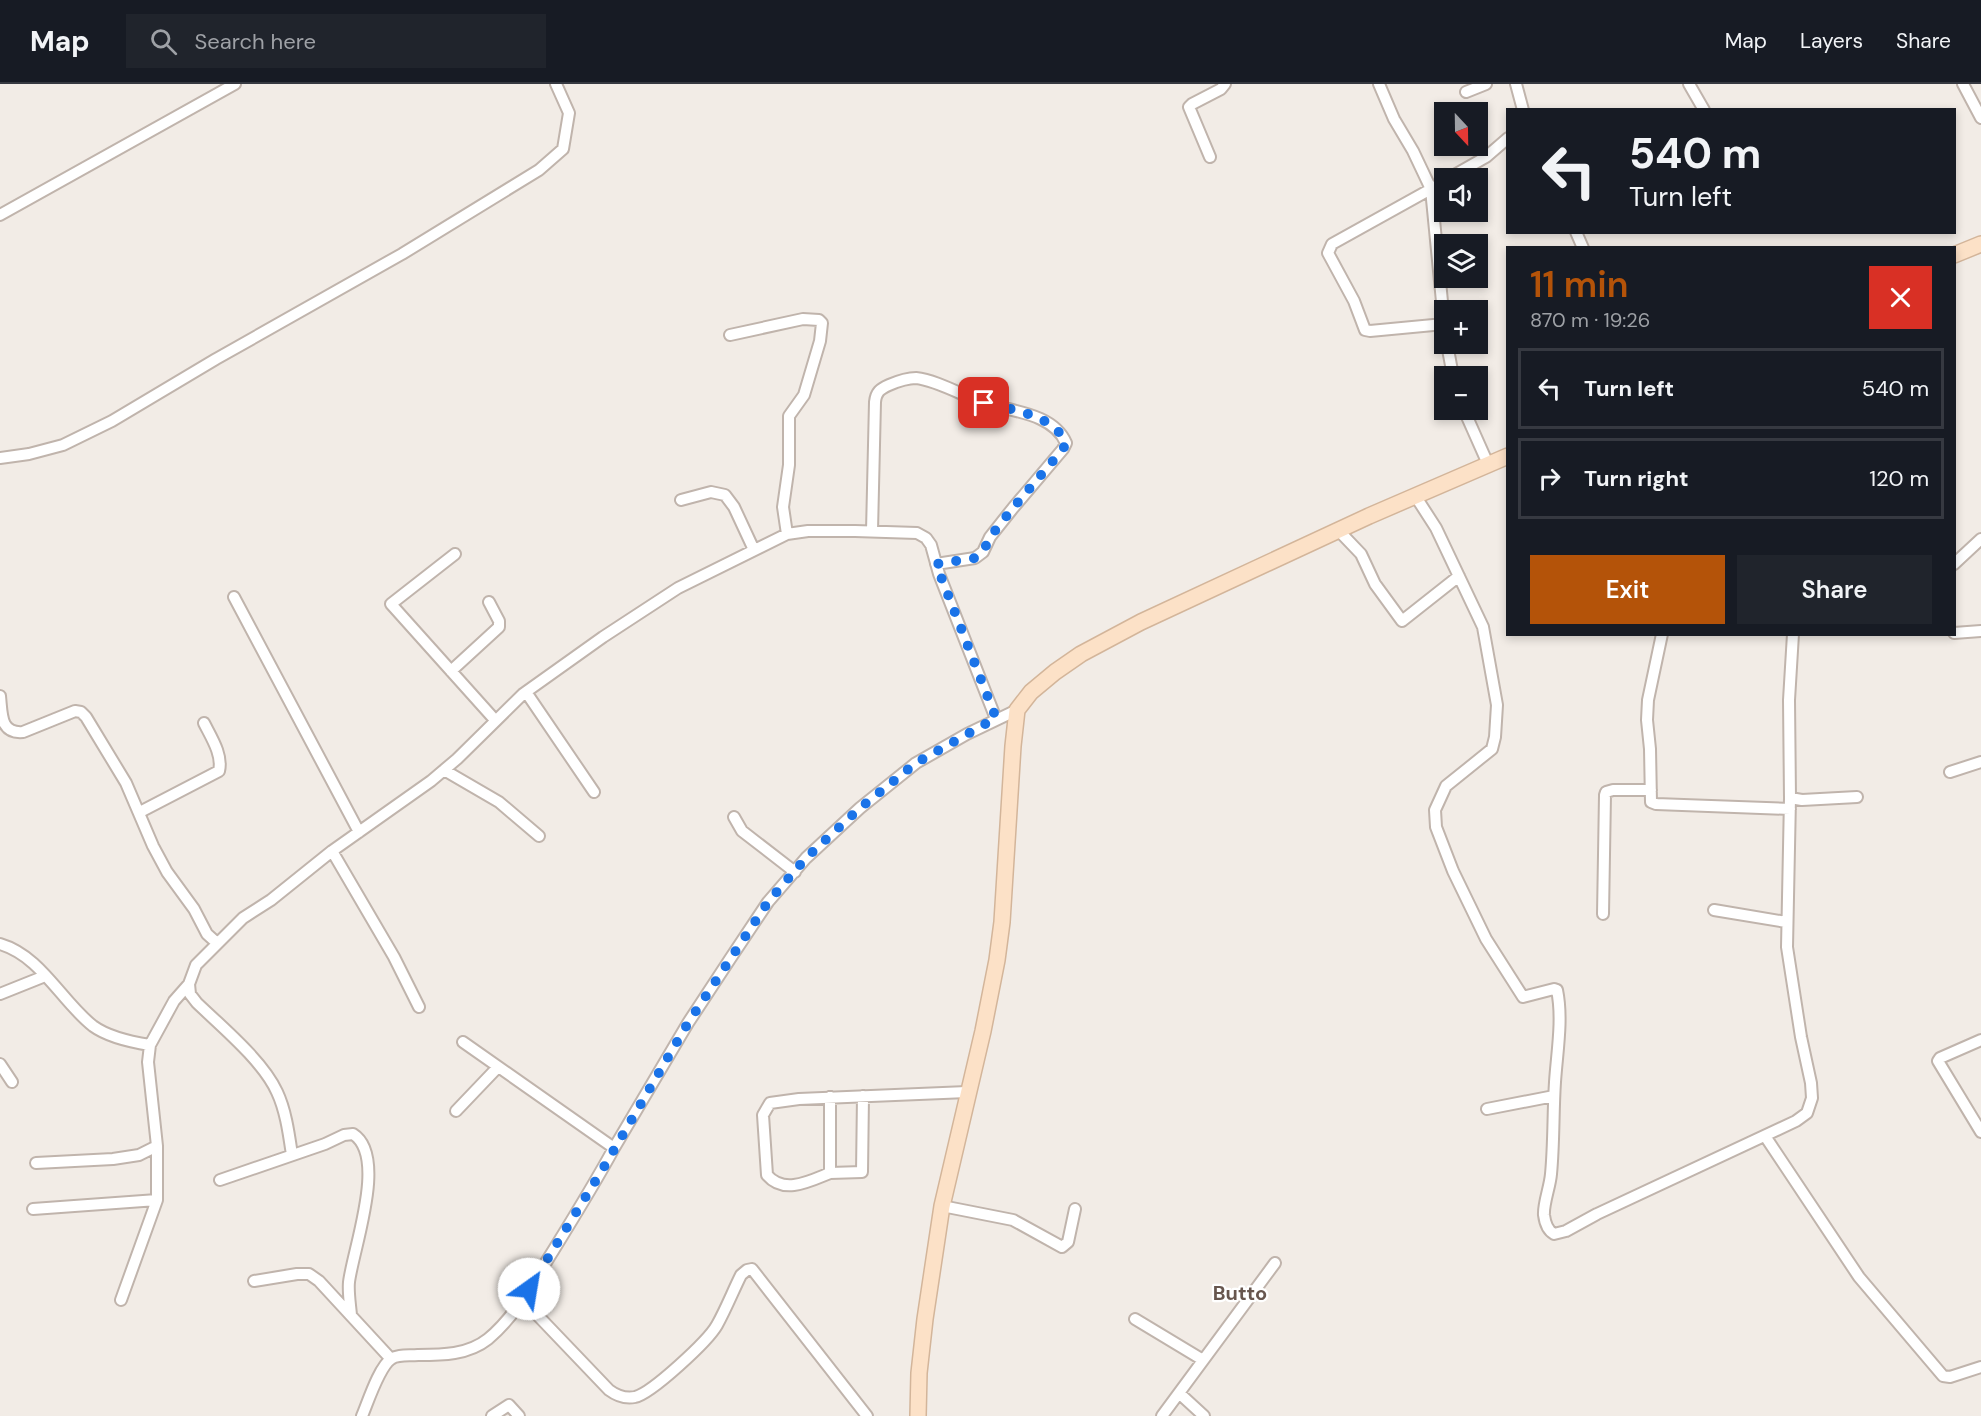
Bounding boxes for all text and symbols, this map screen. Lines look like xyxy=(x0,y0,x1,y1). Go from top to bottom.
search box xyxy=(126,14,546,68)
text: Map xyxy=(30,23,90,60)
icon: search xyxy=(147,25,180,58)
text: Search here xyxy=(195,27,316,56)
text: Map xyxy=(1725,27,1767,55)
text: Layers xyxy=(1800,27,1863,55)
text: Share xyxy=(1896,27,1951,55)
north arrow xyxy=(1434,102,1488,156)
map controls xyxy=(1434,102,1488,420)
text: 540 m xyxy=(1629,126,1761,181)
icon: left xyxy=(1530,132,1608,210)
button: sound xyxy=(1434,168,1488,222)
text: Turn left xyxy=(1629,179,1732,214)
button: layers xyxy=(1434,234,1488,288)
text: 11 min xyxy=(1530,261,1628,308)
button: close xyxy=(1869,266,1932,329)
button: + xyxy=(1434,300,1488,354)
text: 870 m · 19:26 xyxy=(1530,307,1650,333)
button: − xyxy=(1434,366,1488,420)
icon: left xyxy=(1533,372,1566,405)
text: Turn left xyxy=(1584,374,1674,403)
text: 540 m xyxy=(1862,374,1929,403)
pin xyxy=(958,377,1009,428)
icon: arrive xyxy=(967,386,1000,419)
icon: right xyxy=(1533,462,1566,495)
text: Turn right xyxy=(1584,464,1689,493)
text: 120 m xyxy=(1869,464,1929,493)
button: Exit xyxy=(1530,555,1725,624)
button: Share xyxy=(1737,555,1932,624)
position arrow xyxy=(497,1257,561,1321)
district label: Butto xyxy=(1213,1280,1267,1306)

